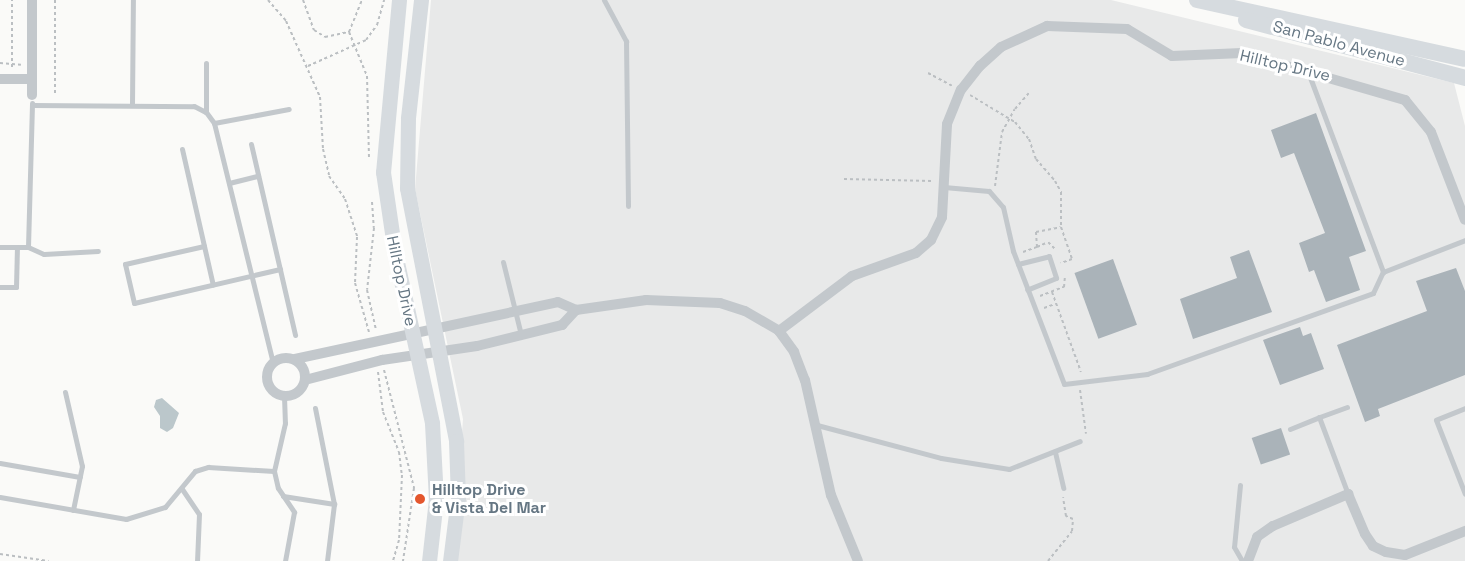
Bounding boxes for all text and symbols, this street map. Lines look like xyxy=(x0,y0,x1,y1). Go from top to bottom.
street label: San Pablo Avenue xyxy=(1271,17,1407,71)
street label: Hilltop Drive xyxy=(1238,46,1332,86)
street label: Hilltop Drive xyxy=(382,234,420,328)
place label: Hilltop Drive & Vista Del Mar xyxy=(432,480,546,518)
marker: Hilltop Drive & Vista Del Mar xyxy=(413,492,427,506)

